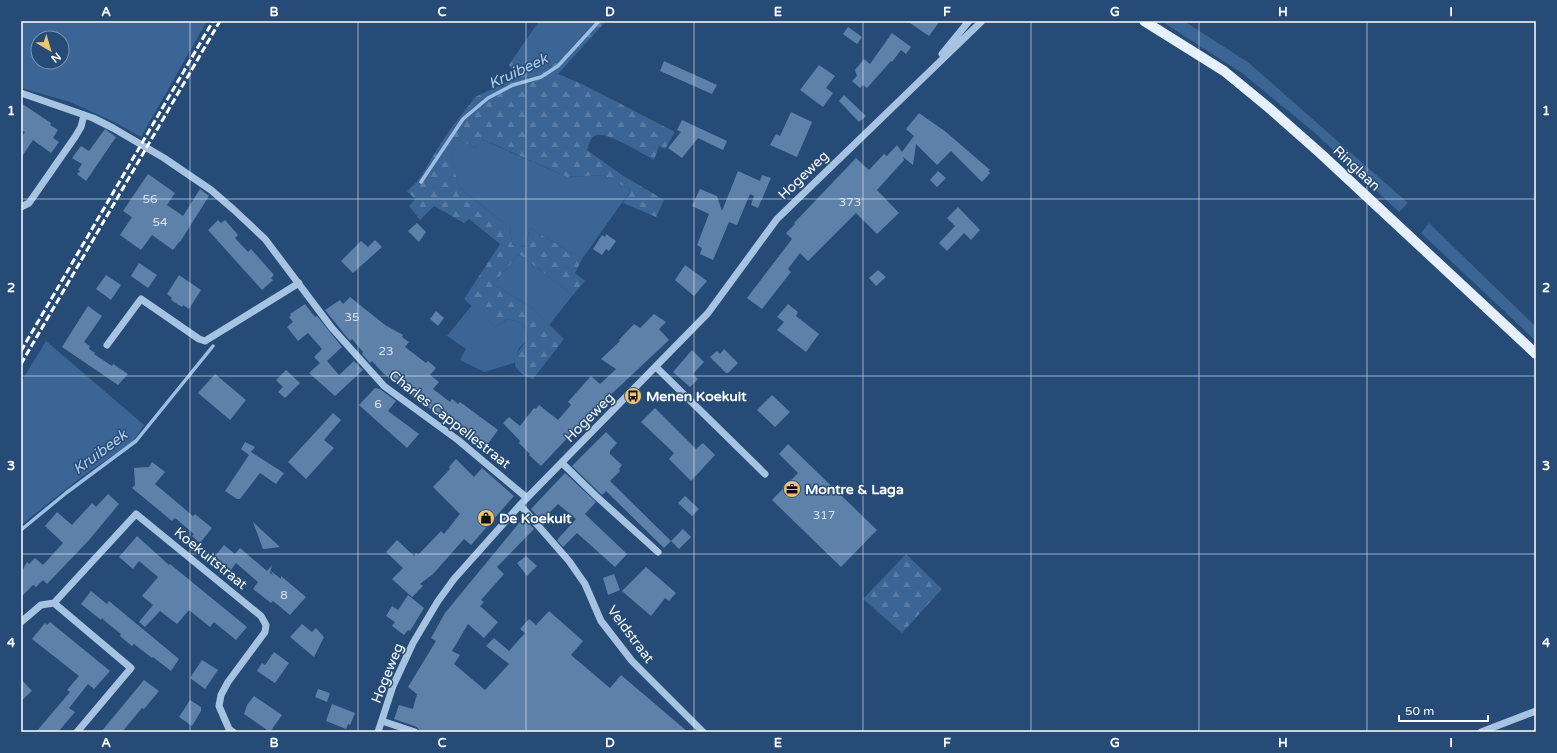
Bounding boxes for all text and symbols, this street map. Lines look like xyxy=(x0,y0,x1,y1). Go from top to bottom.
text: A xyxy=(101,4,111,20)
text: B xyxy=(269,4,279,20)
text: C xyxy=(437,4,447,20)
text: D xyxy=(605,4,615,20)
text: E xyxy=(774,4,782,20)
text: F xyxy=(943,4,951,20)
text: G xyxy=(1110,4,1120,20)
text: H xyxy=(1278,4,1288,20)
text: I xyxy=(1449,4,1453,20)
north arrow xyxy=(30,30,70,70)
water label: Kruibeek xyxy=(486,49,552,93)
text: N xyxy=(48,50,63,65)
text: 1 xyxy=(7,103,15,119)
text: 1 xyxy=(1542,103,1550,119)
street label: Ringlaan xyxy=(1329,142,1384,195)
street label: Hogeweg xyxy=(775,147,832,203)
house number: 56 xyxy=(142,192,158,206)
house number: 373 xyxy=(839,195,861,209)
house number: 54 xyxy=(152,215,168,229)
text: 2 xyxy=(7,280,15,296)
text: 2 xyxy=(1542,280,1550,296)
house number: 35 xyxy=(344,310,360,324)
house number: 23 xyxy=(378,344,394,358)
street label: Charles Cappellestraat xyxy=(385,367,514,473)
bus stop icon: Menen Koekuit xyxy=(623,386,643,406)
place label: Menen Koekuit xyxy=(646,388,747,405)
street label: Hogeweg xyxy=(561,389,618,446)
house number: 6 xyxy=(374,397,382,411)
water label: Kruibeek xyxy=(69,425,132,478)
text: 3 xyxy=(7,458,15,474)
text: 3 xyxy=(1542,458,1550,474)
office icon: Montre & Laga xyxy=(782,479,802,499)
place label: Montre & Laga xyxy=(805,481,904,498)
shop icon: De Koekuit xyxy=(476,508,496,528)
house number: 317 xyxy=(813,508,835,522)
place label: De Koekuit xyxy=(499,510,572,527)
street label: Koekuitstraat xyxy=(171,524,251,593)
house number: 8 xyxy=(280,588,288,602)
street label: Veldstraat xyxy=(604,602,658,667)
text: 4 xyxy=(7,635,16,651)
text: 4 xyxy=(1542,635,1551,651)
street label: Hogeweg xyxy=(368,641,407,706)
scale bar xyxy=(1399,697,1488,723)
text: 50 m xyxy=(1405,704,1434,718)
text: A xyxy=(101,735,111,751)
text: B xyxy=(269,735,279,751)
text: C xyxy=(437,735,447,751)
text: D xyxy=(605,735,615,751)
text: E xyxy=(774,735,782,751)
text: F xyxy=(943,735,951,751)
text: G xyxy=(1110,735,1120,751)
text: H xyxy=(1278,735,1288,751)
text: I xyxy=(1449,735,1453,751)

